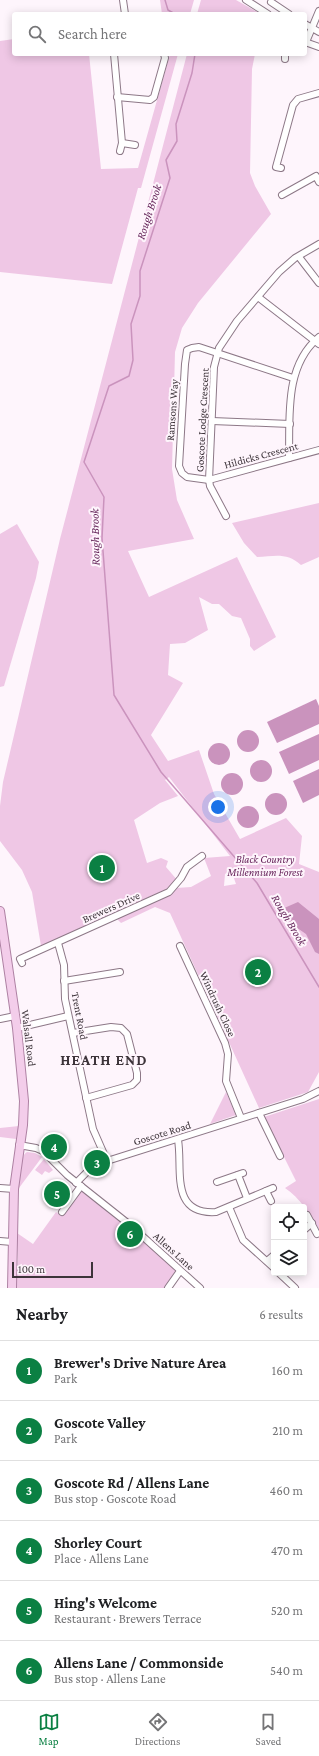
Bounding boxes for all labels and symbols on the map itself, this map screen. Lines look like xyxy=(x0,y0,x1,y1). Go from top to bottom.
water label: Rough Brook xyxy=(134,182,165,241)
street label: Goscote Lodge Crescent xyxy=(193,367,212,472)
street label: Ramsons Way xyxy=(164,378,181,441)
street label: Hildicks Crescent xyxy=(223,439,300,471)
water label: Rough Brook xyxy=(87,508,102,566)
your location xyxy=(208,797,228,817)
pin: 1 xyxy=(89,853,115,883)
park label: Black Country Millennium Forest xyxy=(226,853,304,878)
street label: Brewers Drive xyxy=(80,889,142,925)
water label: Rough Brook xyxy=(268,892,310,949)
pin: 2 xyxy=(245,957,271,987)
street label: Windrush Close xyxy=(198,970,238,1039)
street label: Trent Road xyxy=(69,991,91,1041)
street label: Walsall Road xyxy=(20,1009,38,1067)
district label: HEATH END xyxy=(60,1052,148,1068)
street label: Goscote Road xyxy=(132,1119,192,1147)
pin: 4 xyxy=(41,1132,67,1162)
pin: 3 xyxy=(84,1148,110,1178)
pin: 5 xyxy=(44,1179,70,1209)
pin: 6 xyxy=(117,1219,143,1249)
street label: Allens Lane xyxy=(151,1230,197,1272)
scale bar xyxy=(12,1260,93,1279)

